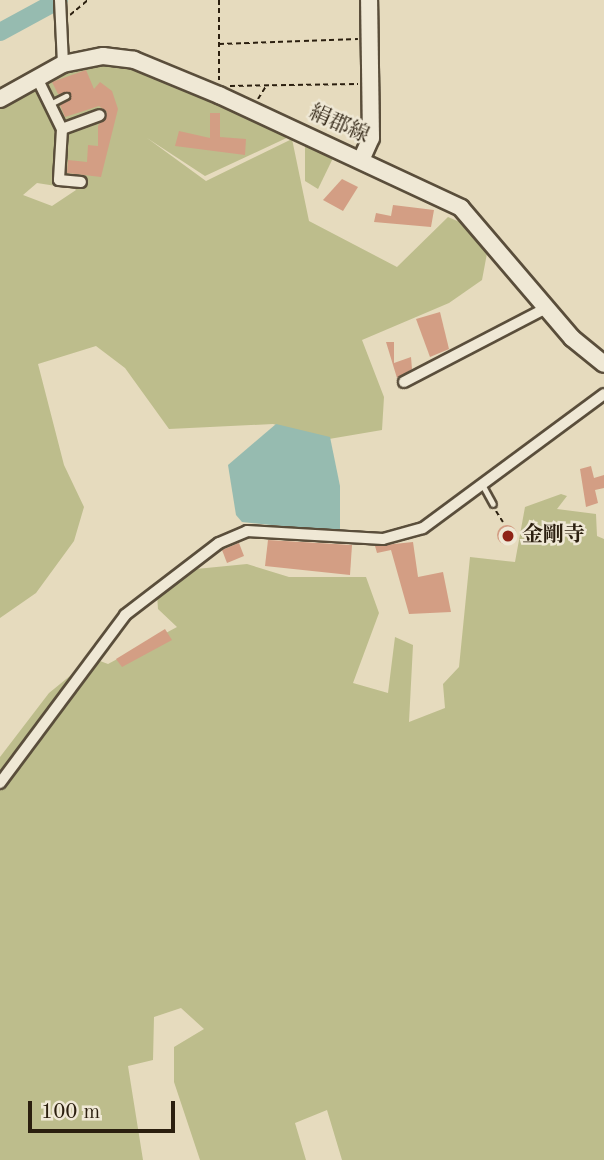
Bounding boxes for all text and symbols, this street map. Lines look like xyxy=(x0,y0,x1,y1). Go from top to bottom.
street label: 絹郡線 xyxy=(305,101,373,149)
place label: 金剛寺 xyxy=(522,523,585,549)
marker: 金剛寺 xyxy=(500,528,516,544)
scale bar xyxy=(32,1086,178,1130)
text: 100 m xyxy=(41,1102,100,1123)

